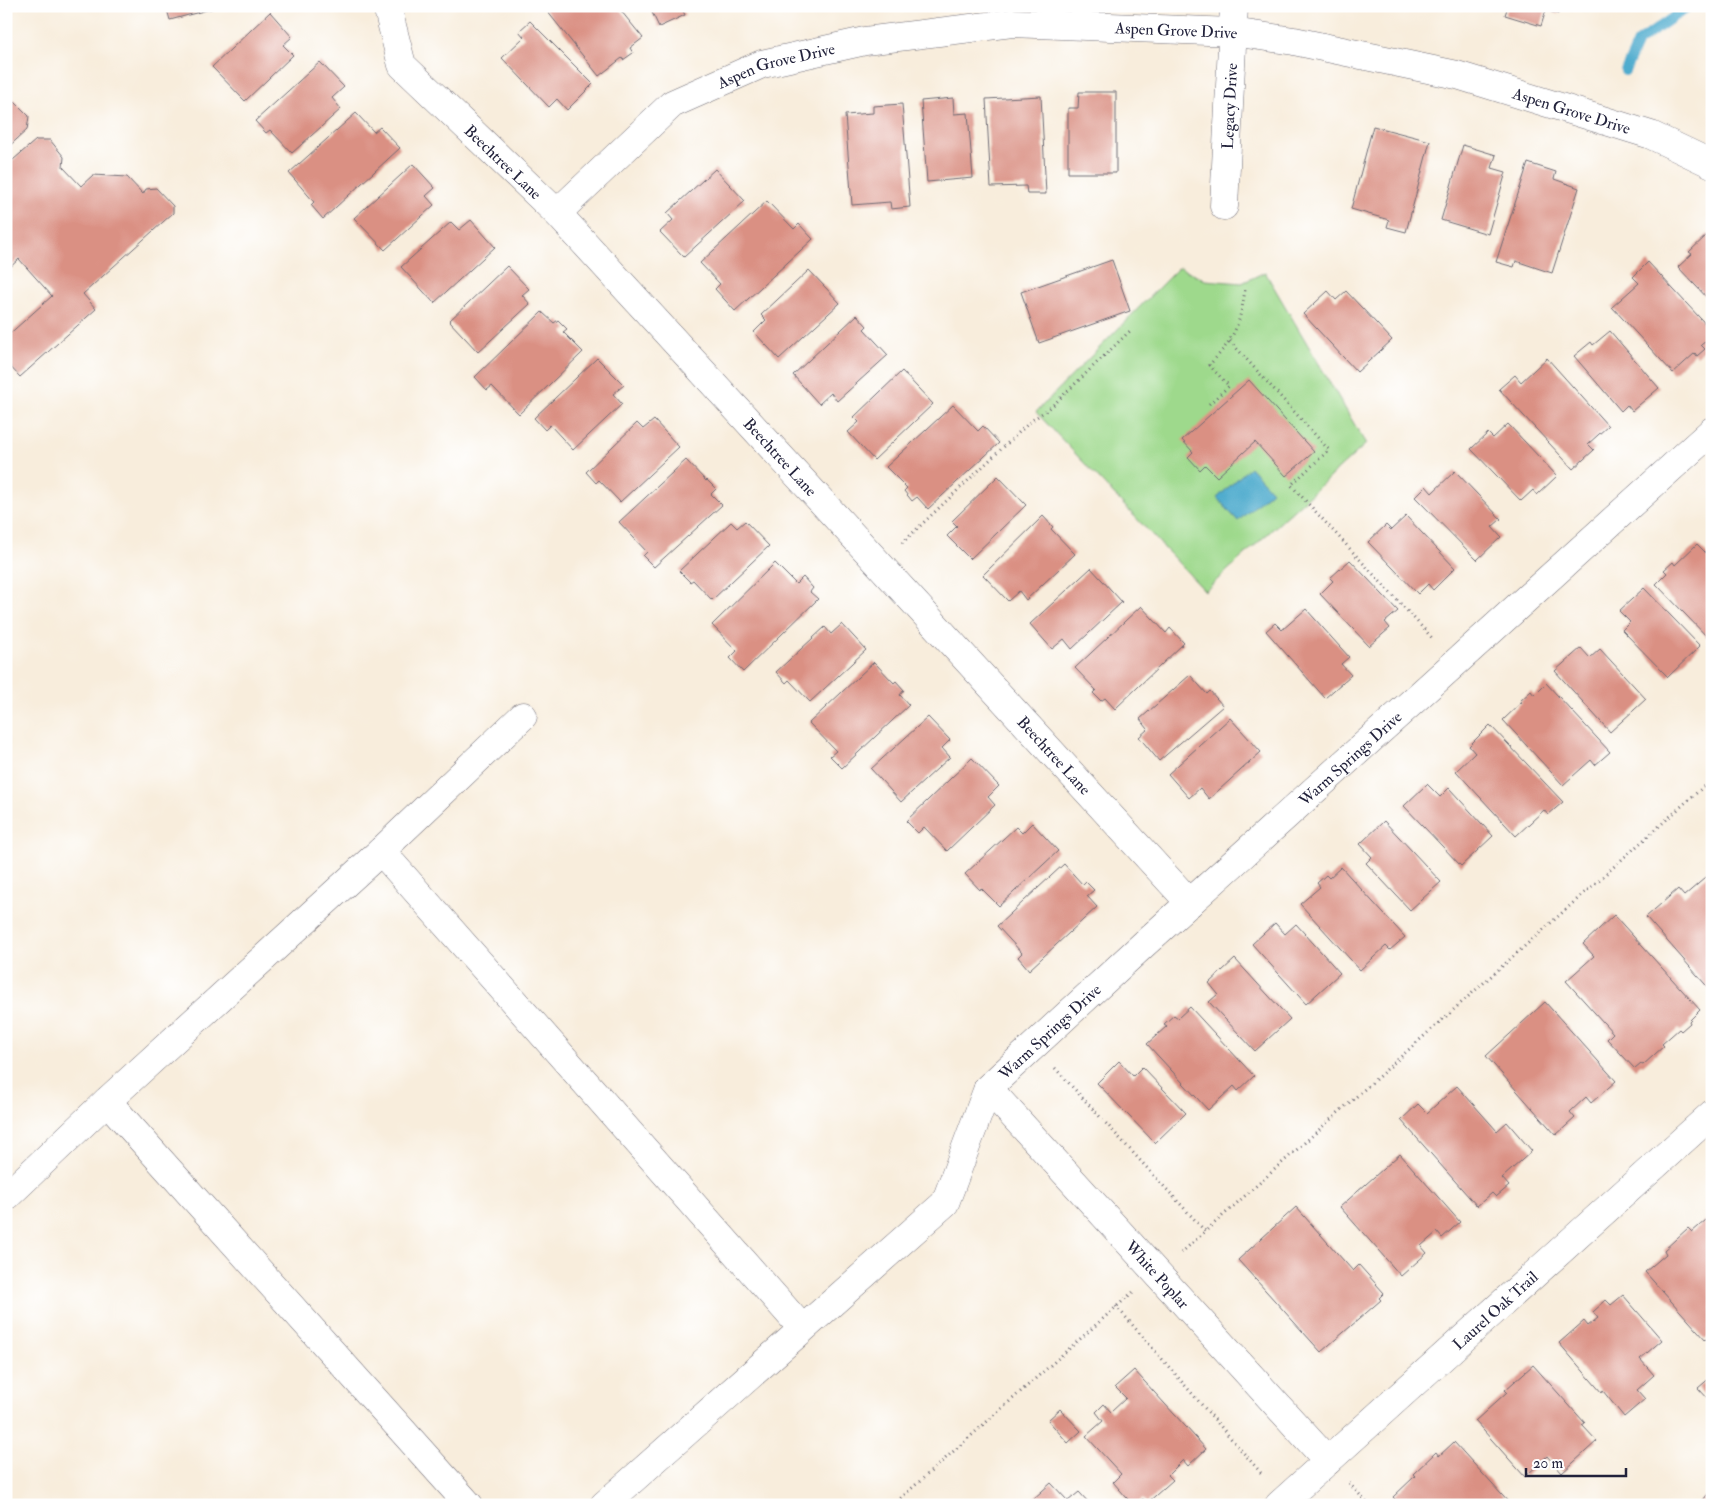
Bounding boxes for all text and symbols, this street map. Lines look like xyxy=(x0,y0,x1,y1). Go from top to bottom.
street label: Aspen Grove Drive xyxy=(1114,18,1239,44)
street label: Aspen Grove Drive xyxy=(713,39,837,94)
street label: Legacy Drive xyxy=(1218,62,1242,150)
street label: Aspen Grove Drive xyxy=(1509,83,1633,139)
street label: Beechtree Lane xyxy=(460,121,546,204)
street label: Beechtree Lane xyxy=(739,414,821,501)
street label: Warm Springs Drive xyxy=(1294,707,1406,811)
street label: Beechtree Lane xyxy=(1013,712,1095,800)
street label: Warm Springs Drive xyxy=(994,980,1106,1085)
street label: White Poplar xyxy=(1120,1236,1193,1313)
street label: Laurel Oak Trail xyxy=(1449,1267,1543,1354)
scale bar xyxy=(1526,1446,1626,1478)
text: 20 m xyxy=(1533,1454,1563,1473)

